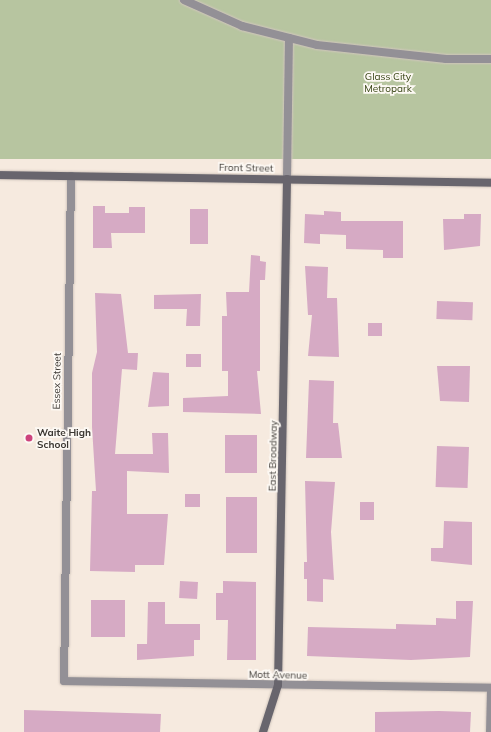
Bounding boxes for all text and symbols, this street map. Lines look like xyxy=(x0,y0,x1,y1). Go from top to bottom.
park label: Glass City Metropark xyxy=(364,70,412,94)
street label: Front Street xyxy=(219,162,273,174)
street label: Essex Street xyxy=(51,353,63,409)
street label: East Broadway xyxy=(266,421,280,491)
place label: Waite High School xyxy=(37,426,91,450)
marker: Waite High School xyxy=(24,433,34,443)
street label: Mott Avenue xyxy=(249,668,307,682)

